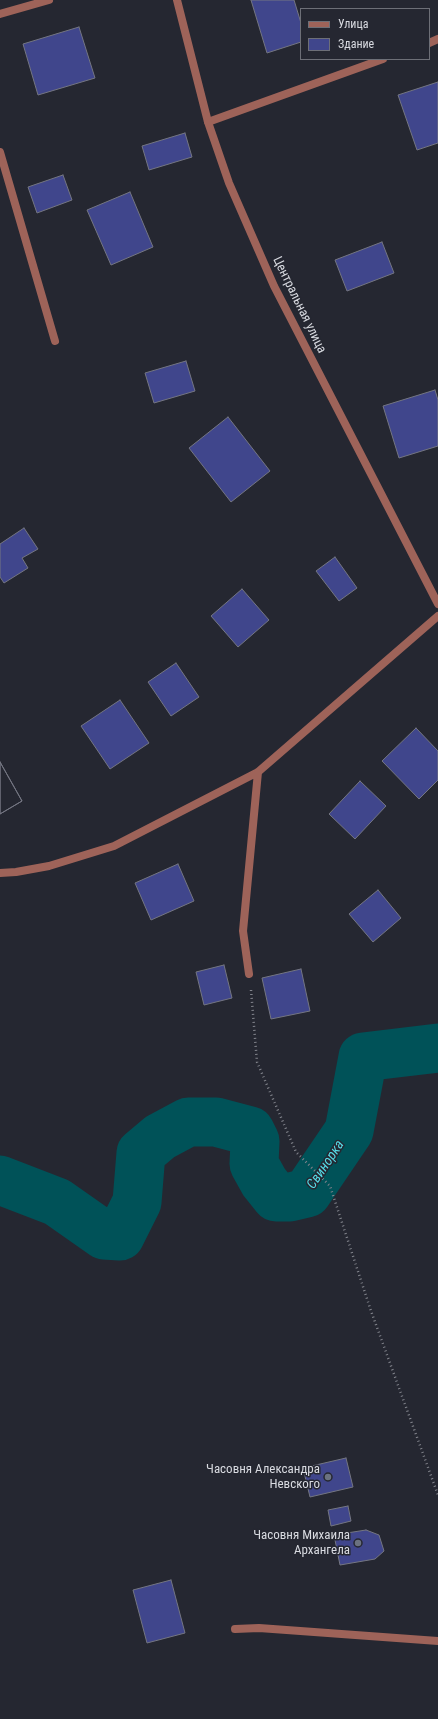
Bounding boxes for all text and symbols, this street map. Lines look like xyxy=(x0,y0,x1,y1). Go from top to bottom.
legend xyxy=(300,8,430,60)
text: Улица xyxy=(338,17,368,31)
text: Здание xyxy=(338,37,374,51)
street label: Центральная улица xyxy=(269,254,329,356)
water label: Свинорка xyxy=(304,1138,348,1192)
place label: Часовня Александра Невского xyxy=(206,1462,320,1493)
marker: Часовня Александра Невского xyxy=(323,1472,333,1482)
place label: Часовня Михаила Архангела xyxy=(253,1528,350,1559)
marker: Часовня Михаила Архангела xyxy=(353,1538,363,1548)

